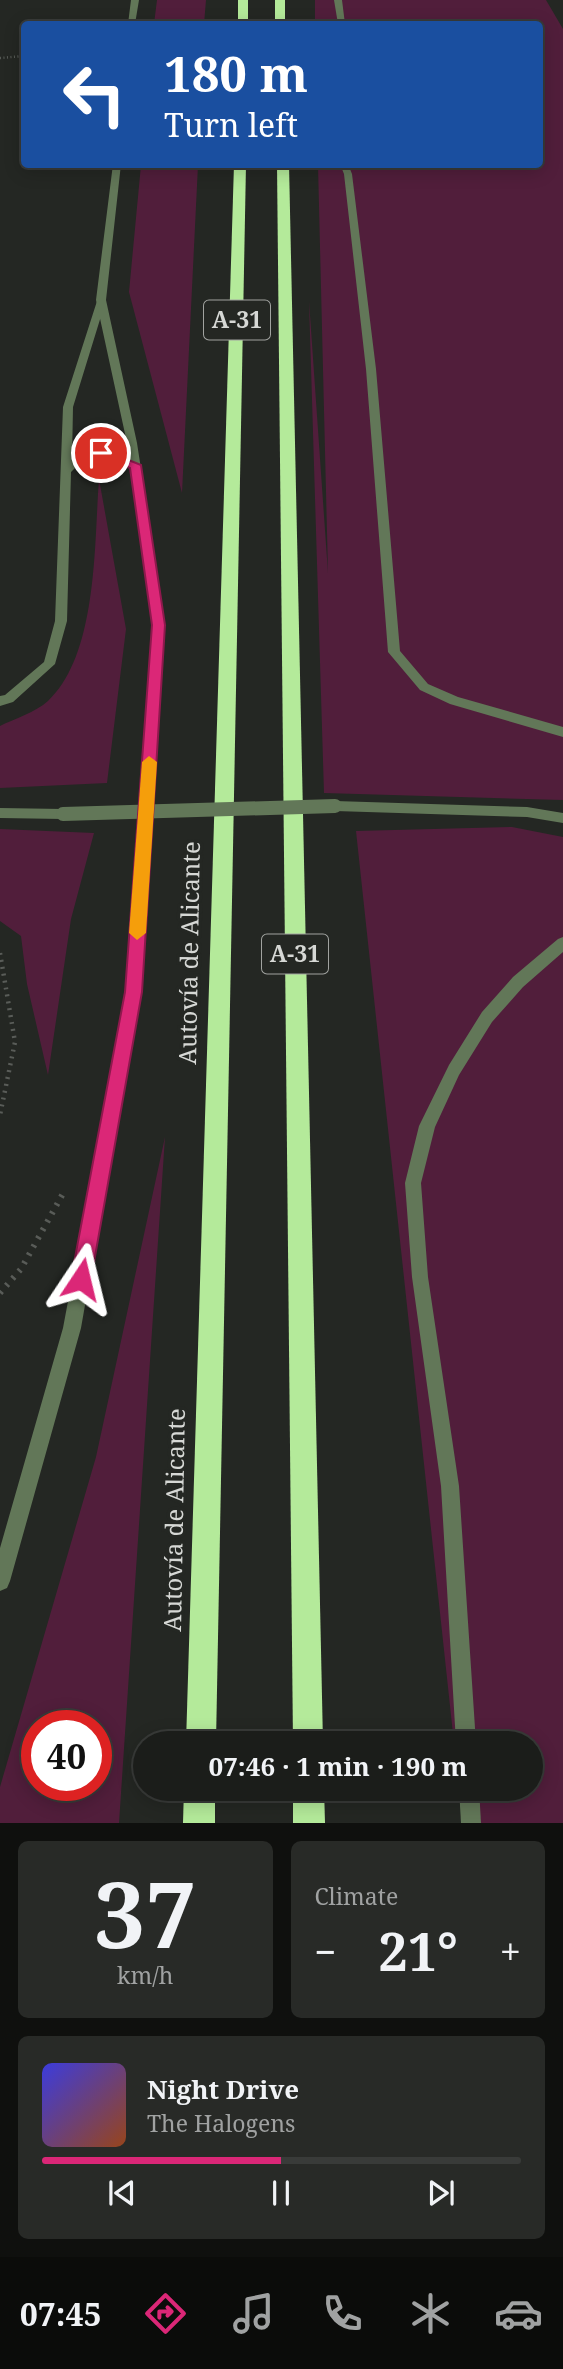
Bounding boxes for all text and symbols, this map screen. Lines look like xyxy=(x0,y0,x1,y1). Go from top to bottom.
text: 180 m xyxy=(164,40,308,106)
icon: left xyxy=(49,49,140,140)
text: Turn left xyxy=(164,103,298,146)
road number: A-31 xyxy=(204,300,270,340)
pin xyxy=(71,423,131,483)
icon: arrive xyxy=(82,434,120,472)
street label: Autovía de Alicante xyxy=(170,841,207,1065)
road number: A-31 xyxy=(262,934,328,973)
position arrow xyxy=(44,1242,118,1316)
street label: Autovía de Alicante xyxy=(155,1408,192,1632)
speed limit sign: 40 xyxy=(21,1710,112,1801)
text: 07:46 · 1 min · 190 m xyxy=(208,1748,468,1784)
text: 37 xyxy=(94,1851,197,1975)
text: Climate xyxy=(315,1880,398,1912)
text: 21° xyxy=(378,1915,458,1986)
text: − xyxy=(315,1925,337,1977)
text: + xyxy=(500,1925,521,1977)
text: km/h xyxy=(117,1959,173,1991)
text: Night Drive xyxy=(147,2071,299,2107)
text: The Halogens xyxy=(147,2107,295,2139)
icon: previous xyxy=(103,2174,141,2212)
icon: pause xyxy=(262,2174,300,2212)
icon: next xyxy=(422,2174,460,2212)
icon: directions xyxy=(141,2289,190,2338)
icon: music xyxy=(229,2289,278,2338)
icon: phone xyxy=(318,2289,367,2338)
icon: climate xyxy=(406,2289,455,2338)
icon: car xyxy=(494,2289,543,2338)
text: 07:45 xyxy=(20,2292,102,2335)

